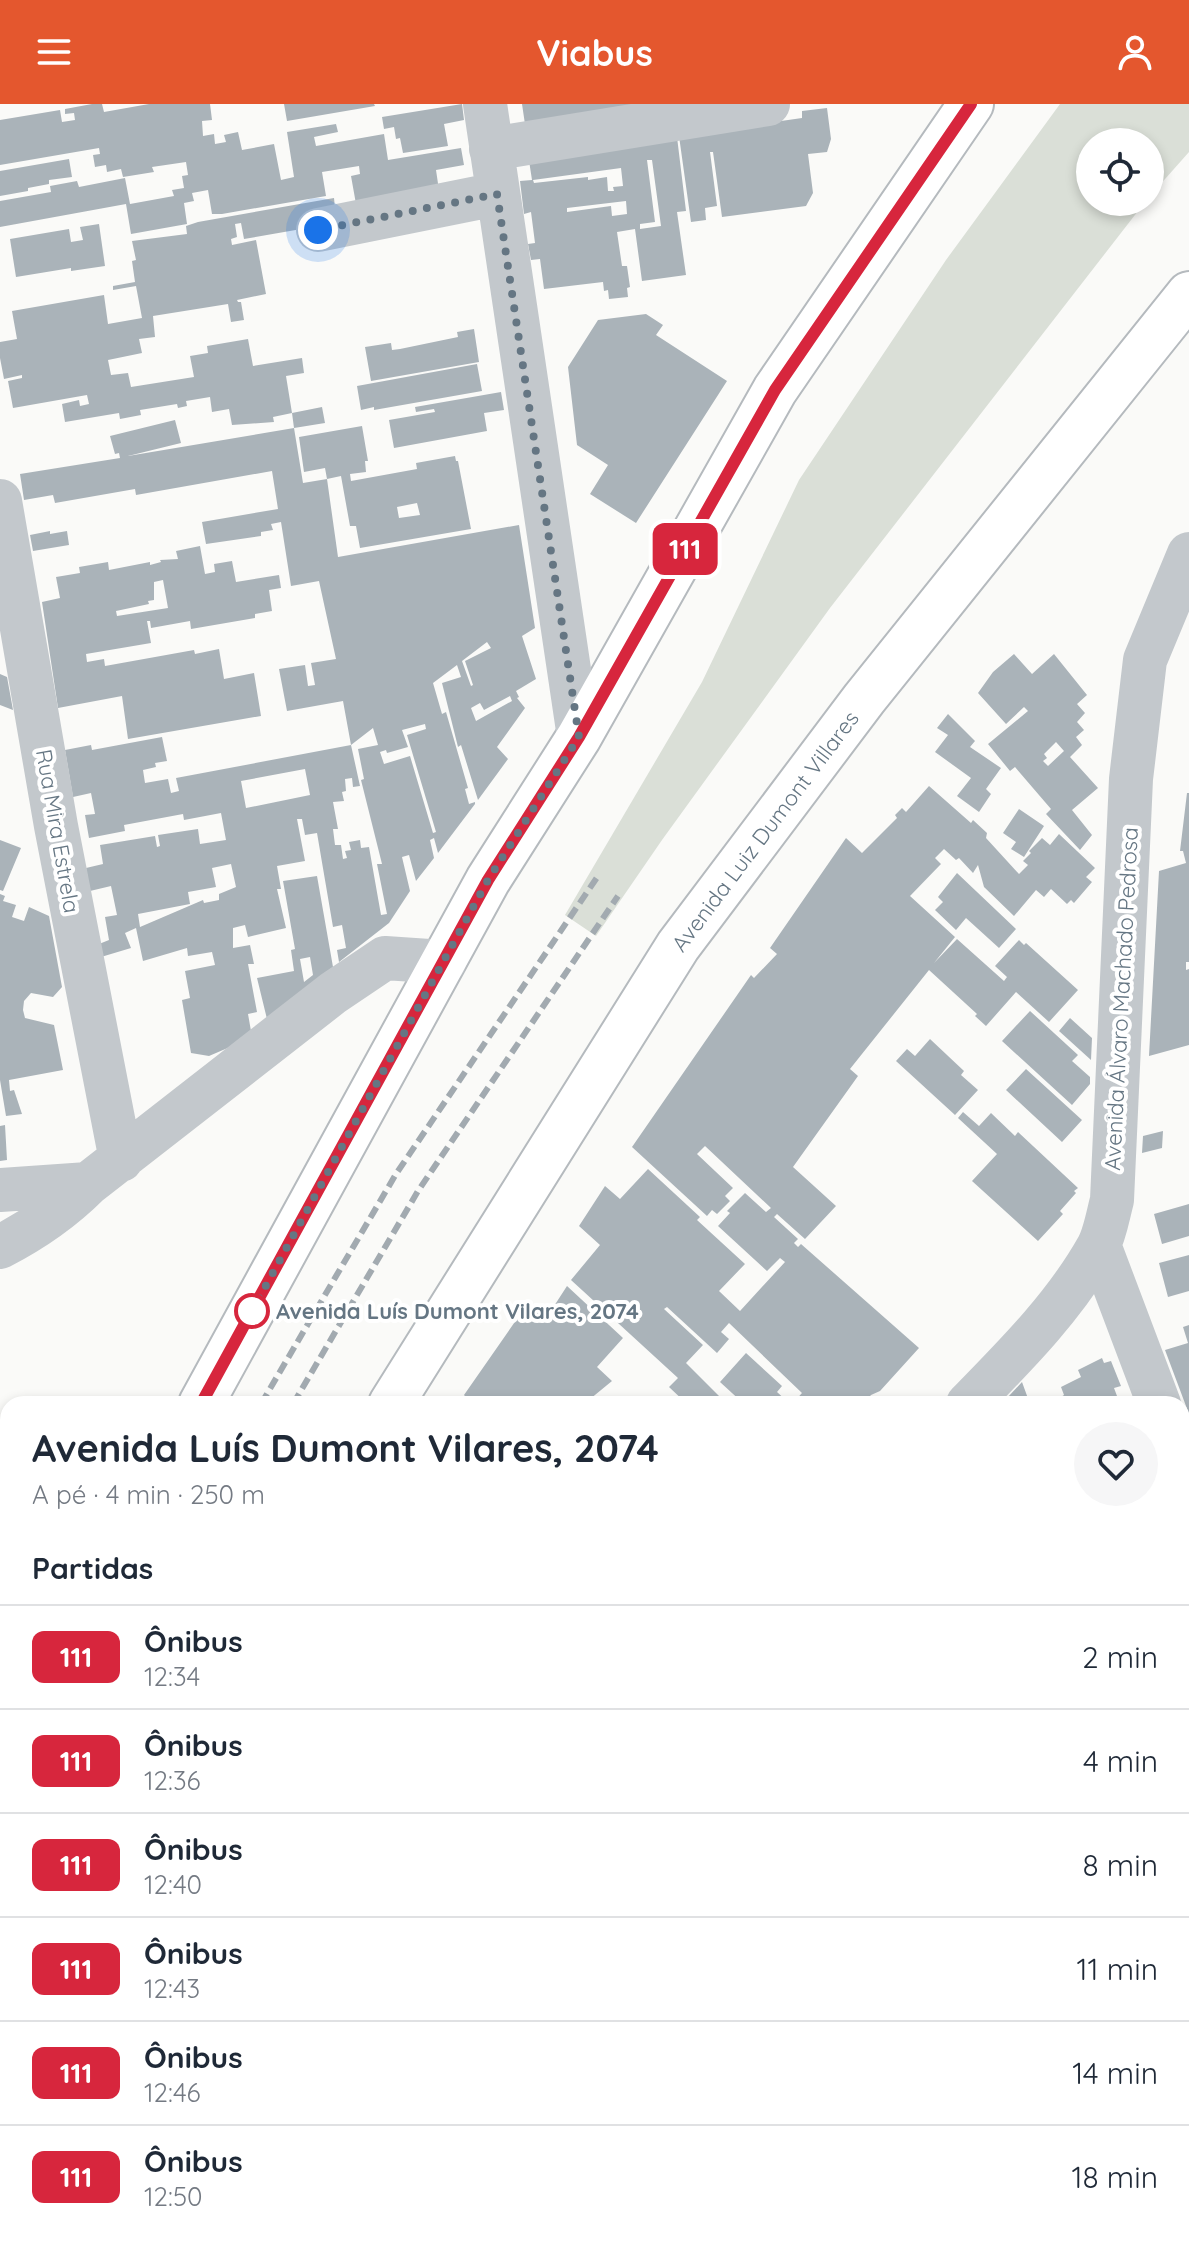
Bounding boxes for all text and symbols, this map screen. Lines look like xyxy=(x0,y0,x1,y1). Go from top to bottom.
icon: menu xyxy=(32,30,76,74)
text: Viabus xyxy=(536,30,653,75)
icon: person xyxy=(1113,30,1157,74)
map controls xyxy=(1076,128,1164,216)
button: locate xyxy=(1076,128,1164,216)
your location xyxy=(298,210,338,250)
line badge: 111 xyxy=(639,523,731,575)
text: 111 xyxy=(669,531,701,566)
street label: Avenida Luiz Dumont Villares xyxy=(665,705,865,957)
street label: Rua Mira Estrela xyxy=(30,747,86,915)
street label: Avenida Álvaro Machado Pedrosa xyxy=(1098,827,1144,1171)
marker: Avenida Luís Dumont Vilares, 2074 xyxy=(235,1294,269,1328)
place label: Avenida Luís Dumont Vilares, 2074 xyxy=(276,1297,639,1325)
button: heart xyxy=(1074,1422,1158,1506)
text: Avenida Luís Dumont Vilares, 2074 xyxy=(32,1424,659,1472)
text: A pé · 4 min · 250 m xyxy=(32,1478,265,1511)
text: Partidas xyxy=(32,1549,153,1587)
text: Ônibus xyxy=(144,1622,243,1660)
text: 2 min xyxy=(1082,1638,1158,1676)
text: 111 xyxy=(60,1639,92,1674)
text: 12:34 xyxy=(144,1660,200,1693)
text: Ônibus xyxy=(144,1726,243,1764)
text: 4 min xyxy=(1083,1742,1158,1780)
text: 111 xyxy=(60,1743,92,1778)
text: 12:36 xyxy=(144,1764,201,1797)
text: Ônibus xyxy=(144,1830,243,1868)
text: 8 min xyxy=(1082,1846,1158,1884)
text: 111 xyxy=(60,1847,92,1882)
text: 12:40 xyxy=(144,1868,202,1901)
text: Ônibus xyxy=(144,1934,243,1972)
text: 11 min xyxy=(1076,1950,1158,1988)
text: 111 xyxy=(60,1951,92,1986)
text: 12:43 xyxy=(144,1972,200,2005)
text: Ônibus xyxy=(144,2038,243,2076)
text: 14 min xyxy=(1072,2054,1158,2092)
text: 111 xyxy=(60,2055,92,2090)
text: 12:46 xyxy=(144,2076,201,2109)
text: Ônibus xyxy=(144,2142,243,2180)
text: 18 min xyxy=(1071,2158,1158,2196)
text: 111 xyxy=(60,2159,92,2194)
text: 12:50 xyxy=(144,2180,203,2213)

